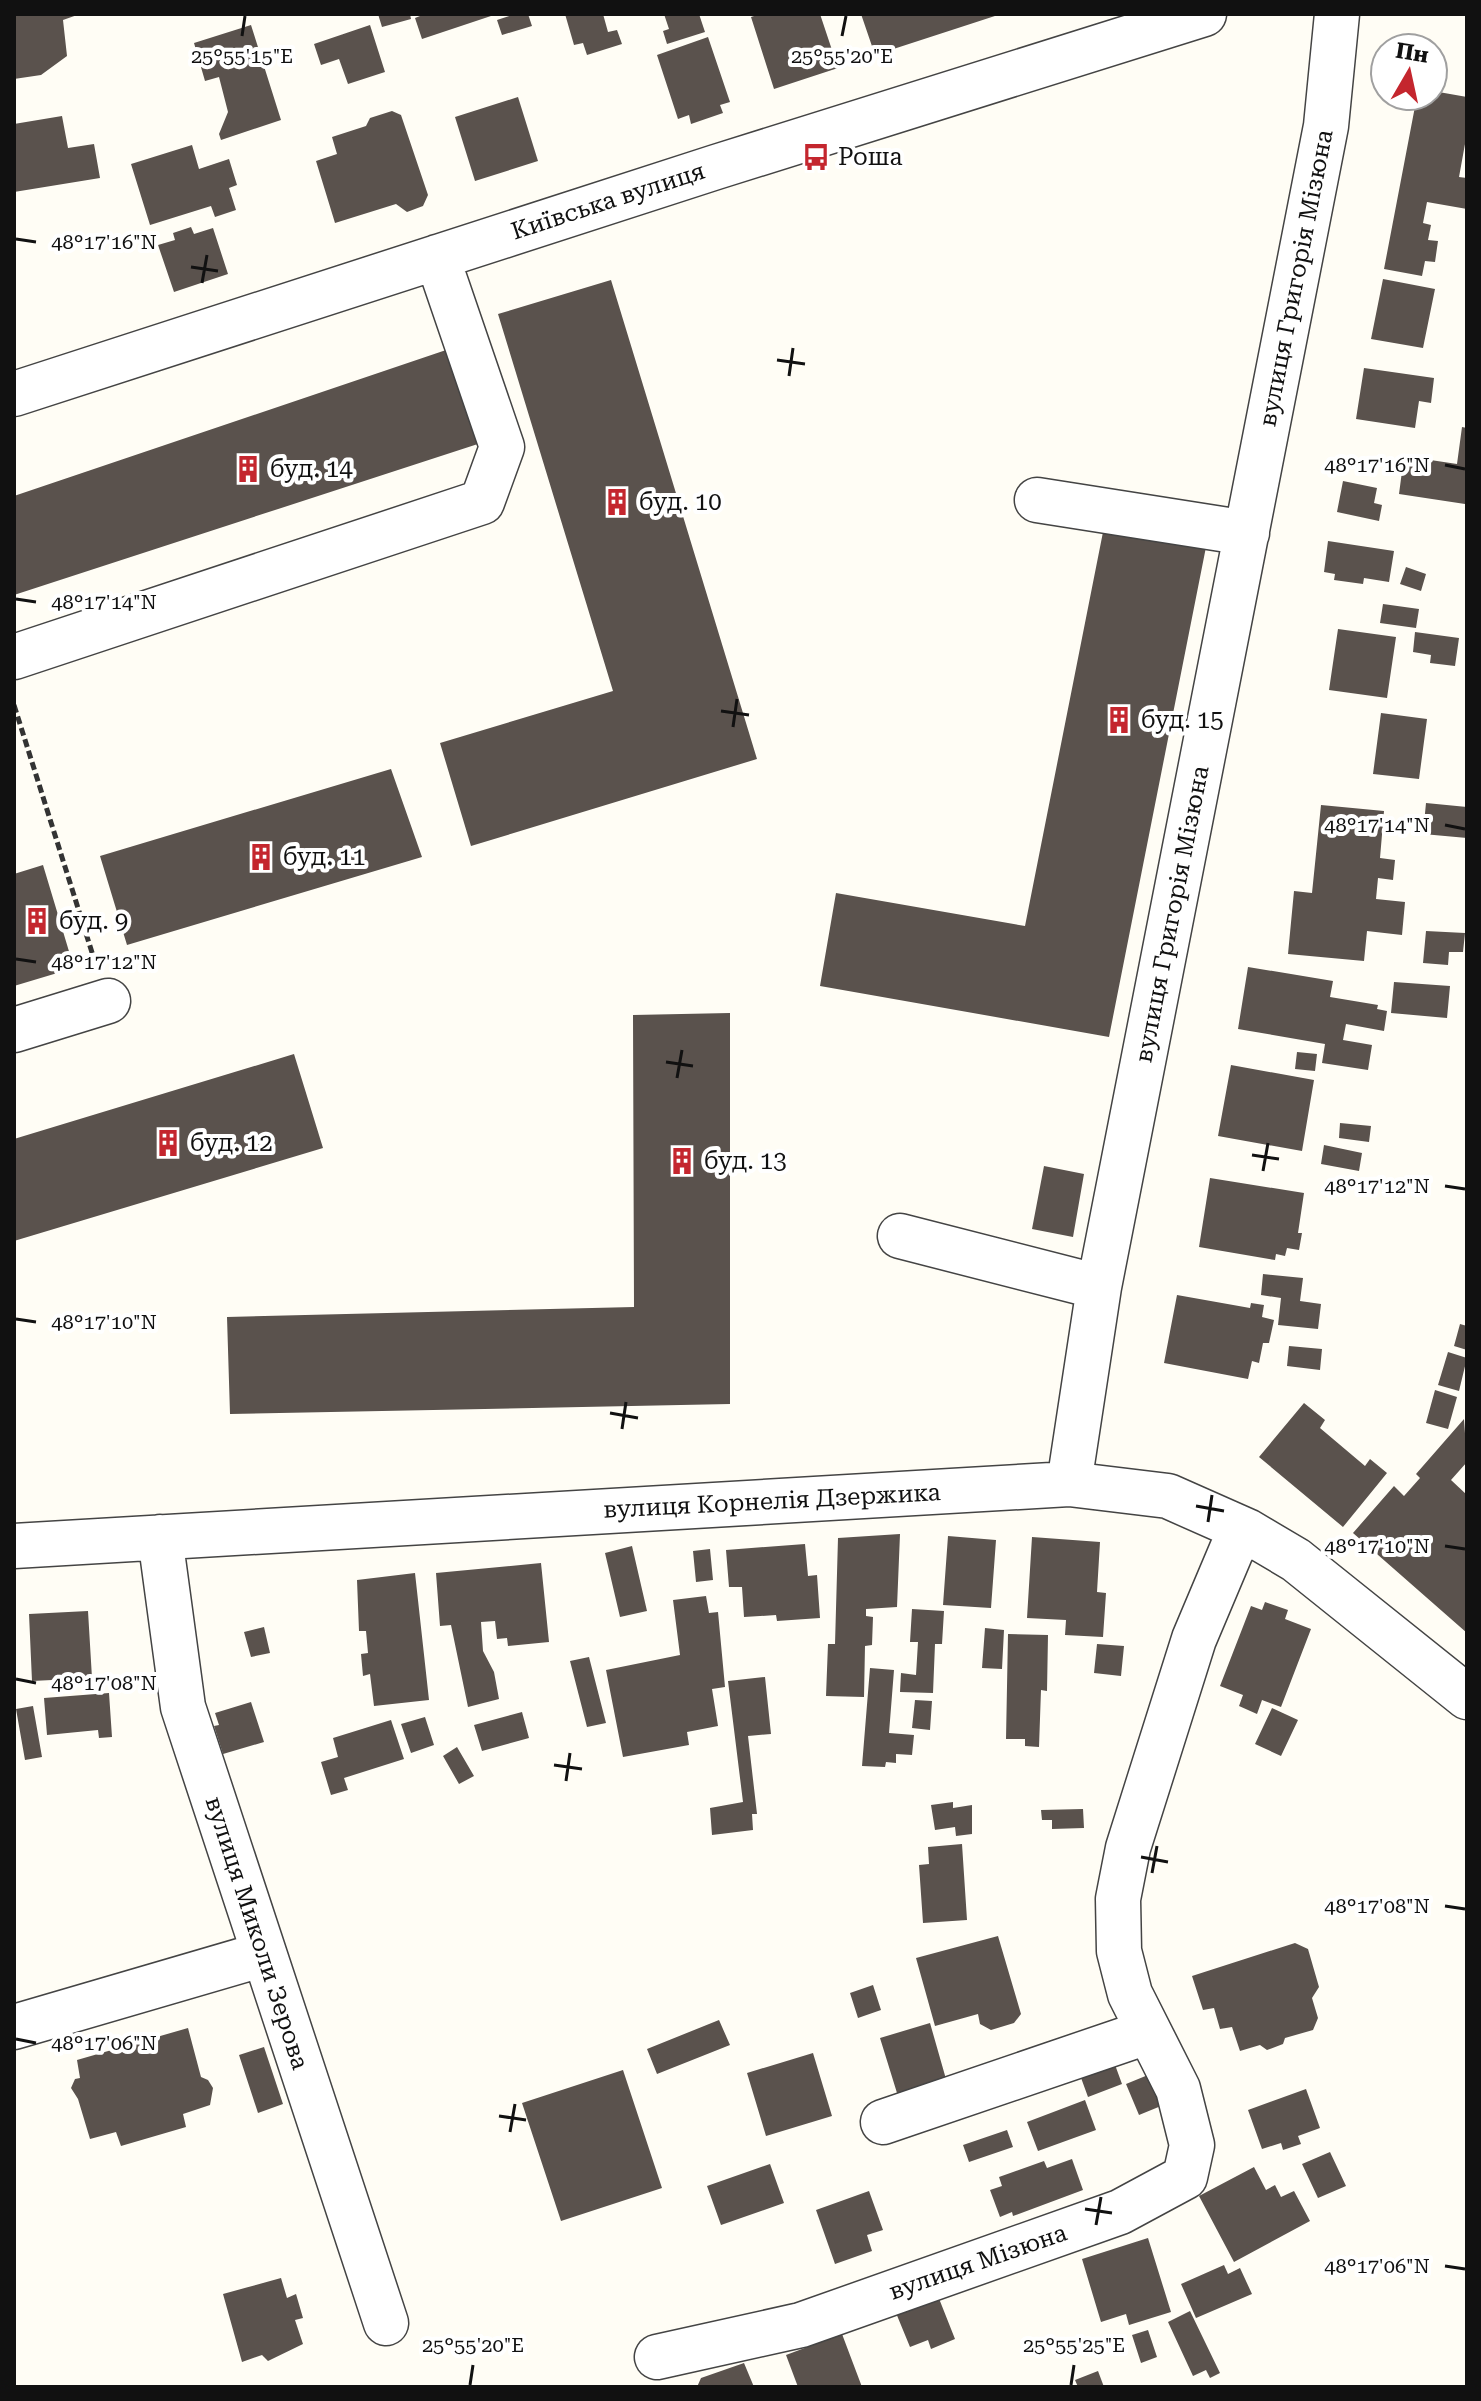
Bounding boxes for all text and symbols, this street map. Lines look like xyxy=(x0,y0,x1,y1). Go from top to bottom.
north arrow xyxy=(1369,32,1449,112)
text: Пн xyxy=(1394,38,1430,68)
text: 25°55'15"E xyxy=(191,44,293,68)
text: 25°55'20"E xyxy=(791,44,893,68)
street label: вулиця Григорія Мізюна xyxy=(1253,127,1339,429)
bus stop icon: Роша xyxy=(801,142,831,172)
place label: Роша xyxy=(838,143,903,171)
street label: Київська вулиця xyxy=(508,156,708,246)
text: 48°17'16"N xyxy=(51,230,157,254)
text: 48°17'16"N xyxy=(1324,453,1430,477)
building icon: буд. 14 xyxy=(233,454,263,484)
place label: буд. 14 xyxy=(270,455,353,483)
building icon: буд. 10 xyxy=(602,487,632,517)
place label: буд. 10 xyxy=(639,488,722,516)
text: 48°17'14"N xyxy=(51,590,157,614)
building icon: буд. 15 xyxy=(1104,705,1134,735)
place label: буд. 15 xyxy=(1141,706,1224,734)
street label: вулиця Григорія Мізюна xyxy=(1129,763,1215,1065)
text: 48°17'14"N xyxy=(1324,813,1430,837)
building icon: буд. 11 xyxy=(246,842,276,872)
place label: буд. 11 xyxy=(283,843,366,871)
building icon: буд. 9 xyxy=(22,906,52,936)
place label: буд. 9 xyxy=(59,907,128,935)
text: 48°17'12"N xyxy=(51,950,157,974)
building icon: буд. 12 xyxy=(153,1128,183,1158)
place label: буд. 12 xyxy=(190,1129,273,1157)
building icon: буд. 13 xyxy=(667,1146,697,1176)
place label: буд. 13 xyxy=(704,1147,787,1175)
text: 48°17'12"N xyxy=(1324,1174,1430,1198)
text: 48°17'10"N xyxy=(51,1310,157,1334)
street label: вулиця Корнелія Дзержика xyxy=(603,1478,941,1524)
text: 48°17'10"N xyxy=(1324,1534,1430,1558)
text: 48°17'08"N xyxy=(51,1671,157,1695)
street label: вулиця Миколи Зерова xyxy=(200,1793,314,2073)
text: 48°17'08"N xyxy=(1324,1894,1430,1918)
text: 48°17'06"N xyxy=(51,2031,157,2055)
street label: вулиця Мізюна xyxy=(885,2218,1071,2306)
text: 48°17'06"N xyxy=(1324,2254,1430,2278)
text: 25°55'20"E xyxy=(422,2333,524,2357)
text: 25°55'25"E xyxy=(1023,2333,1125,2357)

